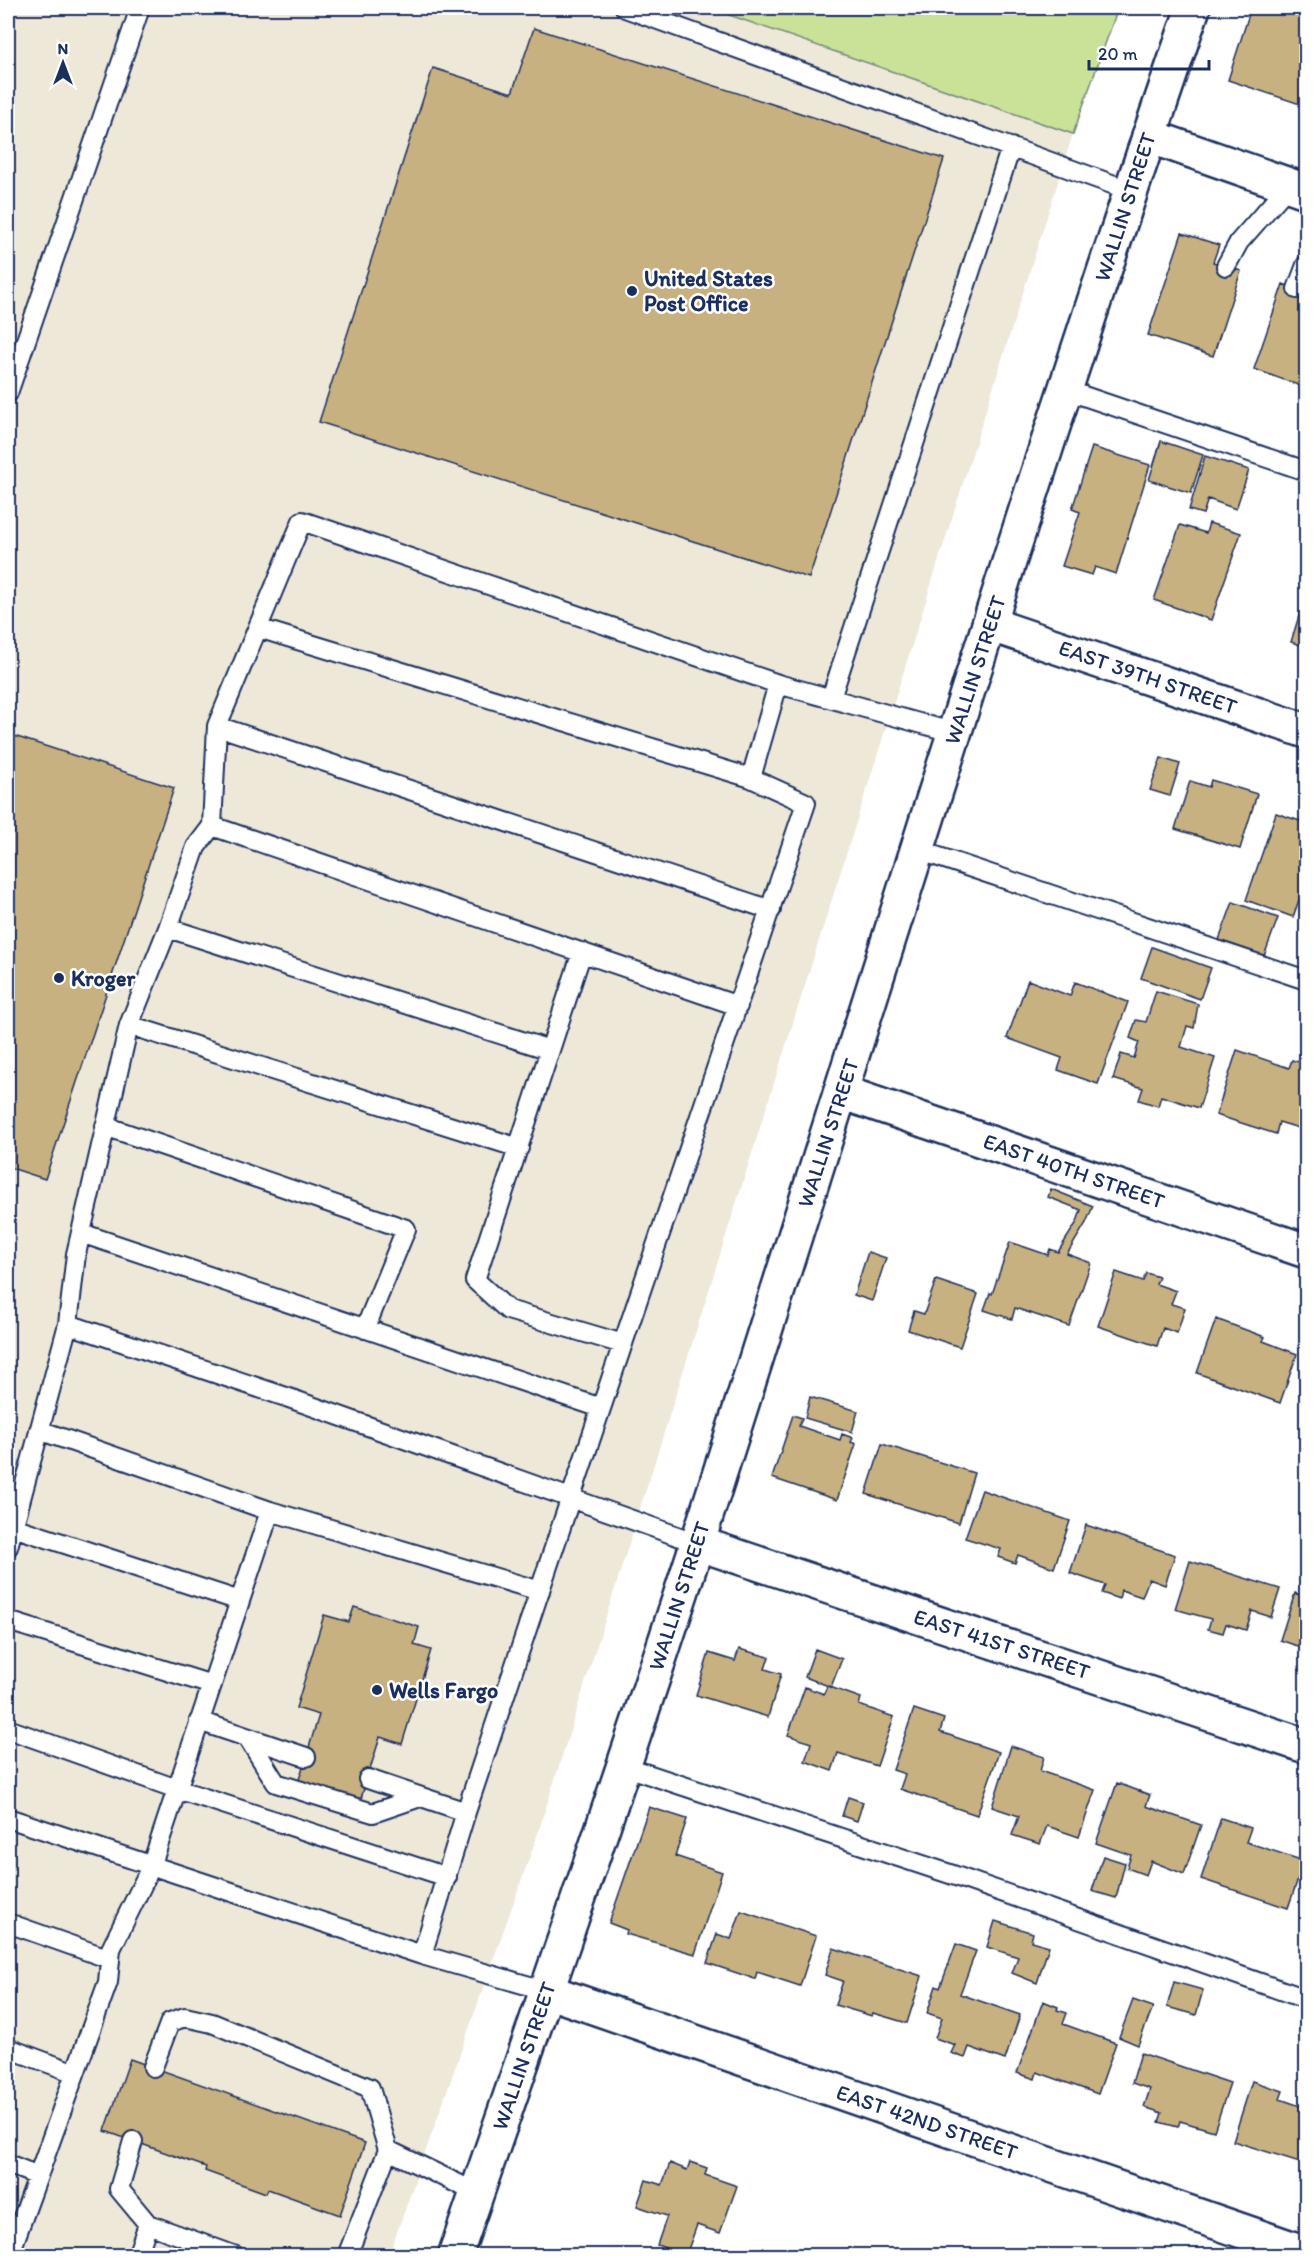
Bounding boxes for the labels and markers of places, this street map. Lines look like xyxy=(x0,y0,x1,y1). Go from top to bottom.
place label: United States Post Office xyxy=(644,265,773,317)
marker: United States Post Office xyxy=(625,284,639,298)
place label: Kroger xyxy=(71,965,136,992)
marker: Kroger xyxy=(52,971,66,985)
place label: Wells Fargo xyxy=(389,1677,498,1704)
marker: Wells Fargo xyxy=(370,1683,384,1697)

